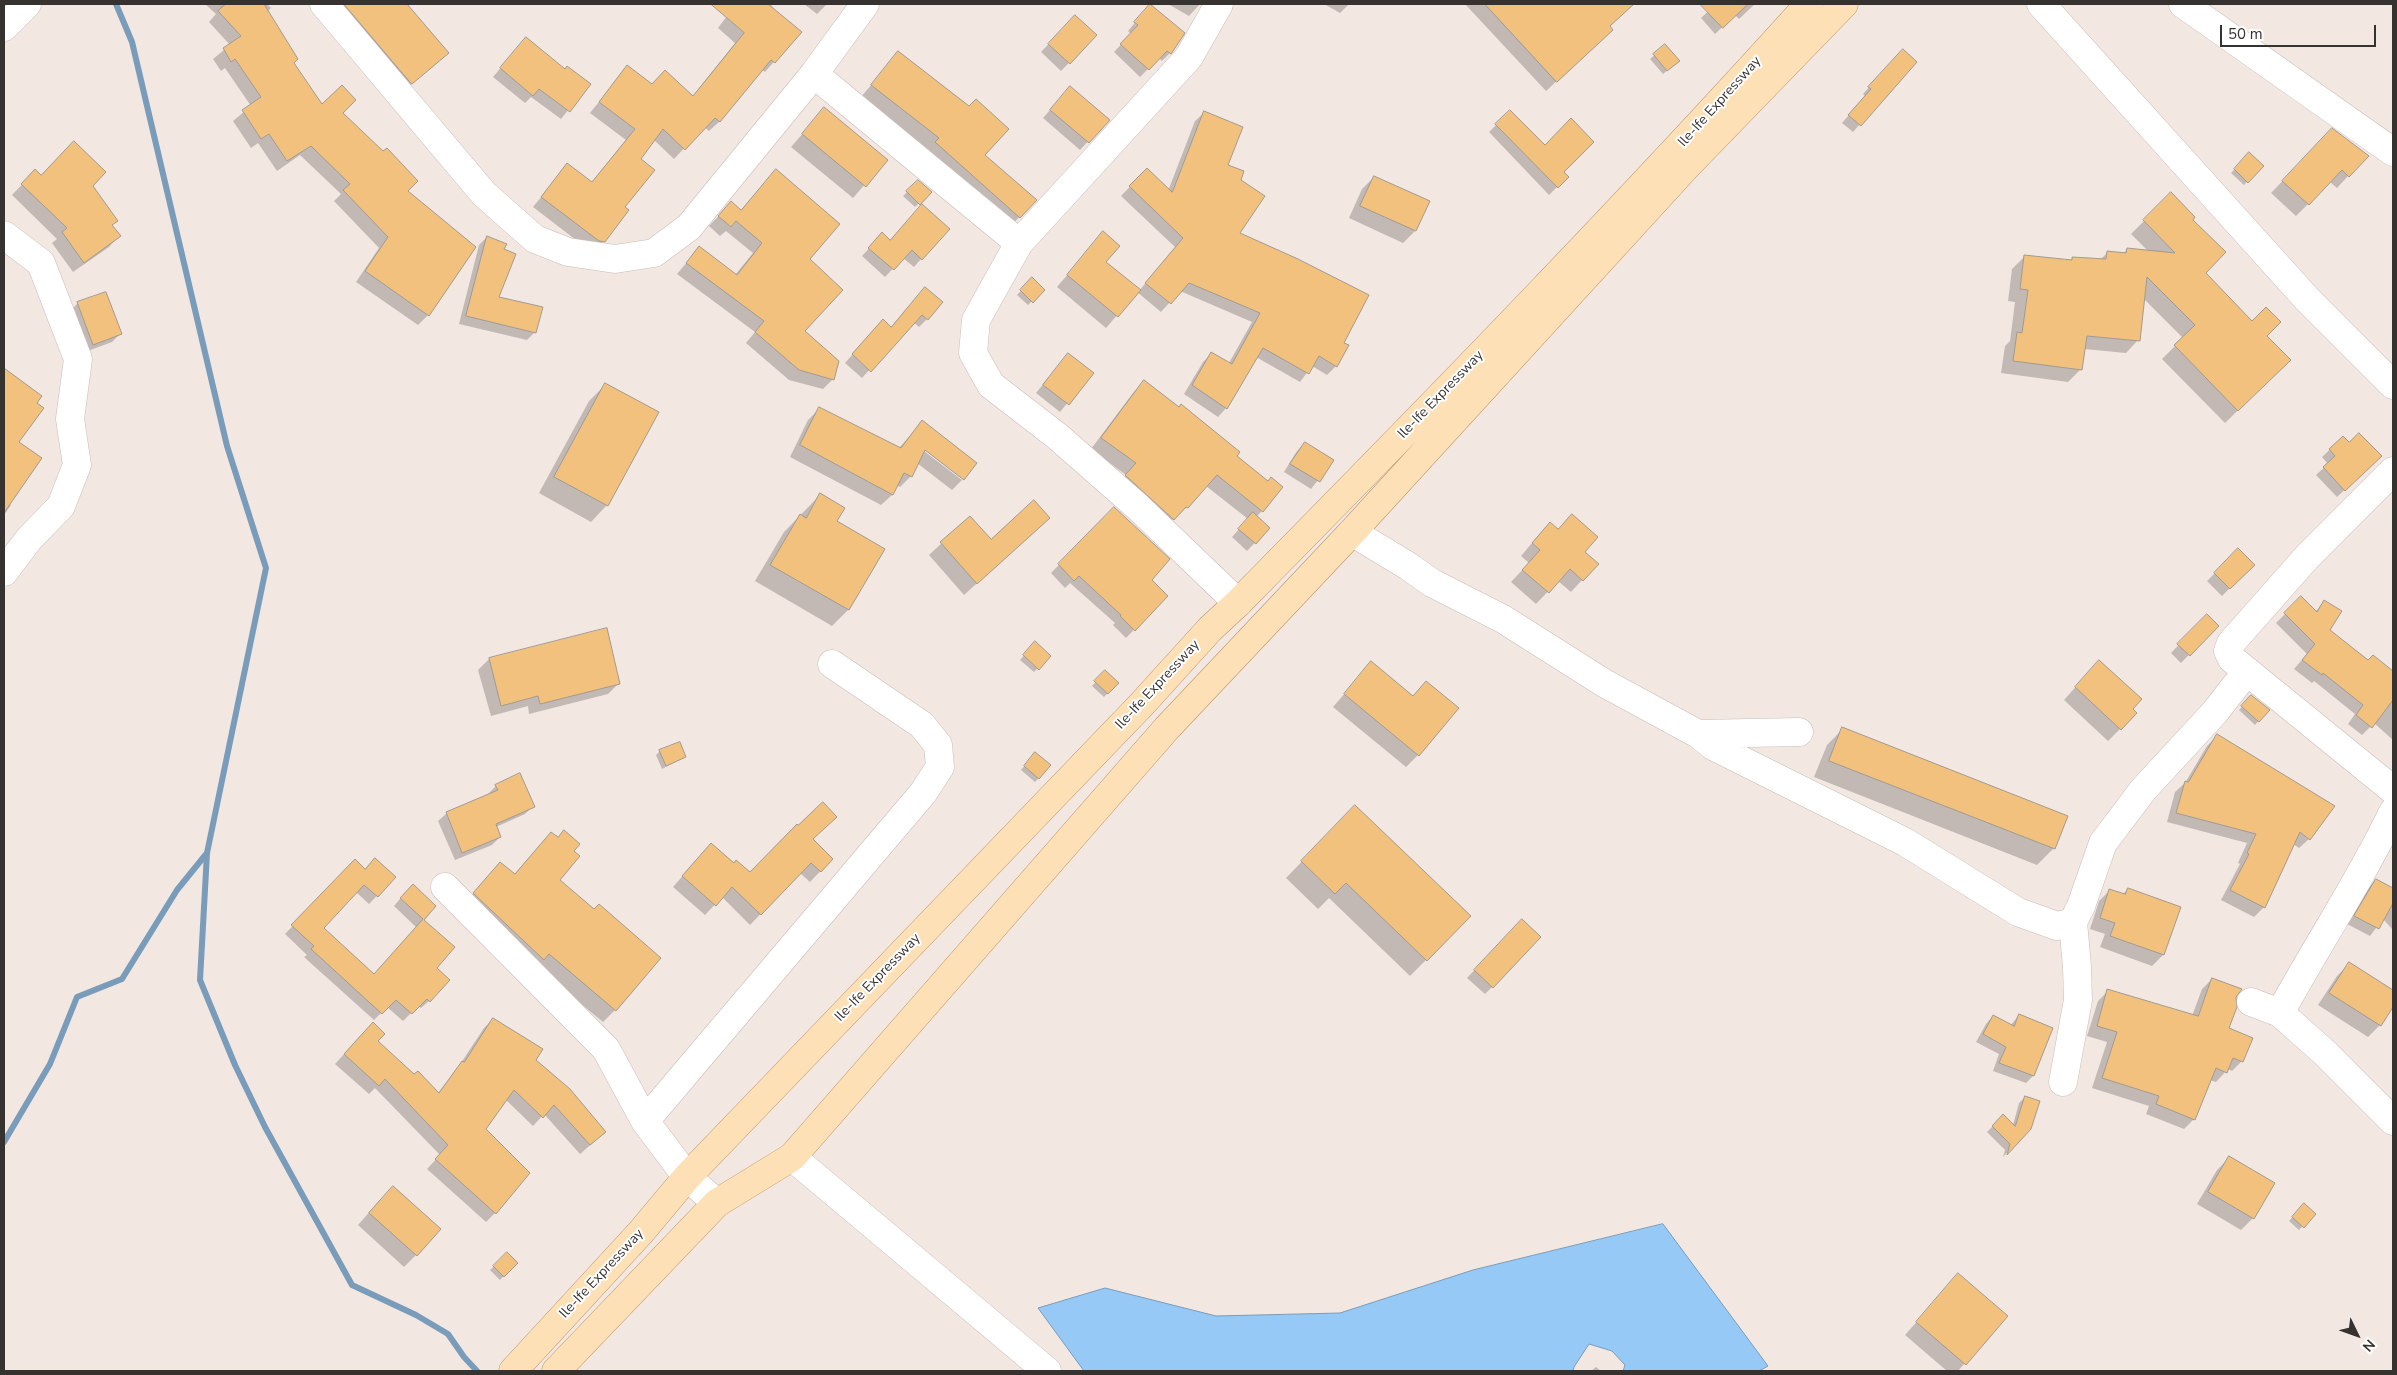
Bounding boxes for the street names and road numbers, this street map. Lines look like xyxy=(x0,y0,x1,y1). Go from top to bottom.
street label: Ile-Ife Expressway xyxy=(1675,53,1765,151)
street label: Ile-Ife Expressway xyxy=(1395,347,1487,443)
street label: Ile-Ife Expressway xyxy=(1112,637,1204,733)
street label: Ile-Ife Expressway xyxy=(832,930,924,1026)
street label: Ile-Ife Expressway xyxy=(556,1226,648,1322)

